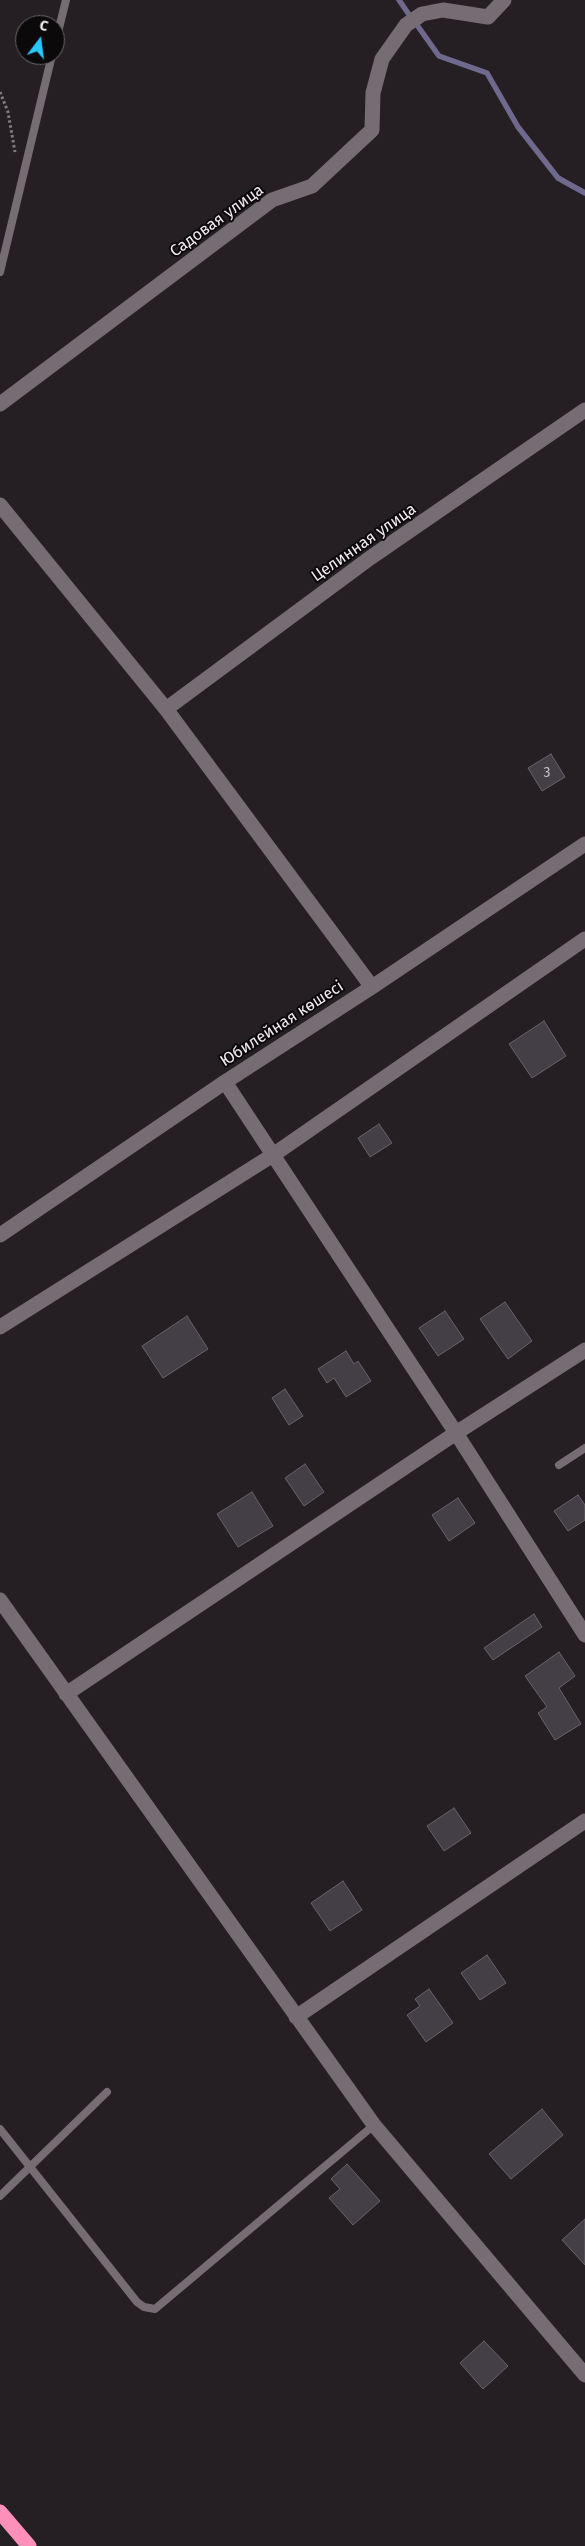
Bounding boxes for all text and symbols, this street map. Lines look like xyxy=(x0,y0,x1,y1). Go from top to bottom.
north arrow xyxy=(15,15,65,65)
text: С xyxy=(38,17,50,35)
street label: Садовая улица xyxy=(166,181,268,261)
street label: Целинная улица xyxy=(308,500,420,586)
house number: 3 xyxy=(544,765,550,781)
street label: Юбилейная көшесі xyxy=(217,977,347,1071)

